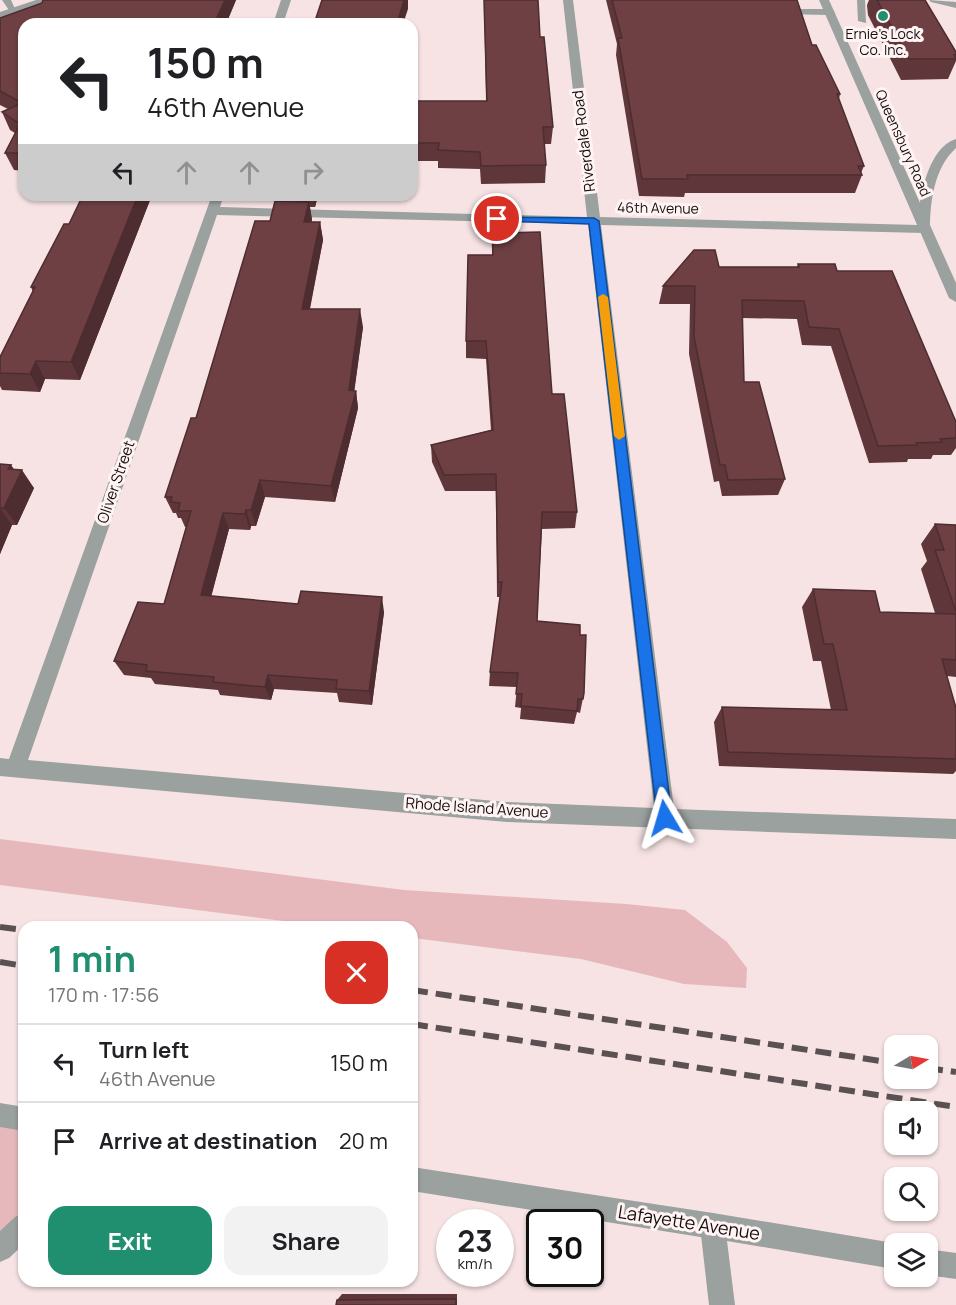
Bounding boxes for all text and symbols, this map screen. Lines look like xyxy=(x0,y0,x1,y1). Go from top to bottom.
marker: Ernie's Lock Co. Inc. xyxy=(876,9,890,23)
place label: Ernie's Lock Co. Inc. xyxy=(845,24,922,59)
text: 150 m xyxy=(147,33,264,91)
icon: left xyxy=(48,42,126,120)
street label: Queensbury Road xyxy=(871,86,936,199)
text: 46th Avenue xyxy=(147,88,304,125)
street label: Riverdale Road xyxy=(567,89,600,193)
icon: left xyxy=(107,156,140,189)
icon: ahead xyxy=(170,156,203,189)
icon: ahead xyxy=(233,156,266,189)
icon: right xyxy=(296,156,329,189)
pin xyxy=(471,193,522,244)
street label: 46th Avenue xyxy=(617,197,699,218)
icon: arrive xyxy=(480,202,513,235)
street label: Oliver Street xyxy=(92,438,140,526)
position arrow xyxy=(633,786,697,850)
street label: Rhode Island Avenue xyxy=(405,792,549,823)
text: 1 min xyxy=(48,934,136,983)
button: close xyxy=(325,941,388,1004)
text: 170 m · 17:56 xyxy=(48,981,159,1008)
text: Turn left xyxy=(99,1035,189,1065)
north arrow xyxy=(884,1035,938,1089)
map controls xyxy=(884,1035,938,1287)
icon: left xyxy=(48,1047,81,1080)
text: 150 m xyxy=(330,1048,388,1078)
text: 46th Avenue xyxy=(99,1065,216,1092)
button: sound xyxy=(884,1101,938,1155)
icon: arrive xyxy=(48,1125,81,1158)
text: Arrive at destination xyxy=(99,1126,317,1156)
text: 20 m xyxy=(339,1126,388,1156)
button: search xyxy=(884,1167,938,1221)
street label: Lafayette Avenue xyxy=(616,1199,762,1245)
button: Exit xyxy=(48,1206,212,1275)
button: Share xyxy=(224,1206,388,1275)
speed limit sign: 30 xyxy=(526,1209,604,1287)
text: 23 xyxy=(457,1220,493,1261)
button: layers xyxy=(884,1233,938,1287)
text: km/h xyxy=(458,1253,492,1274)

